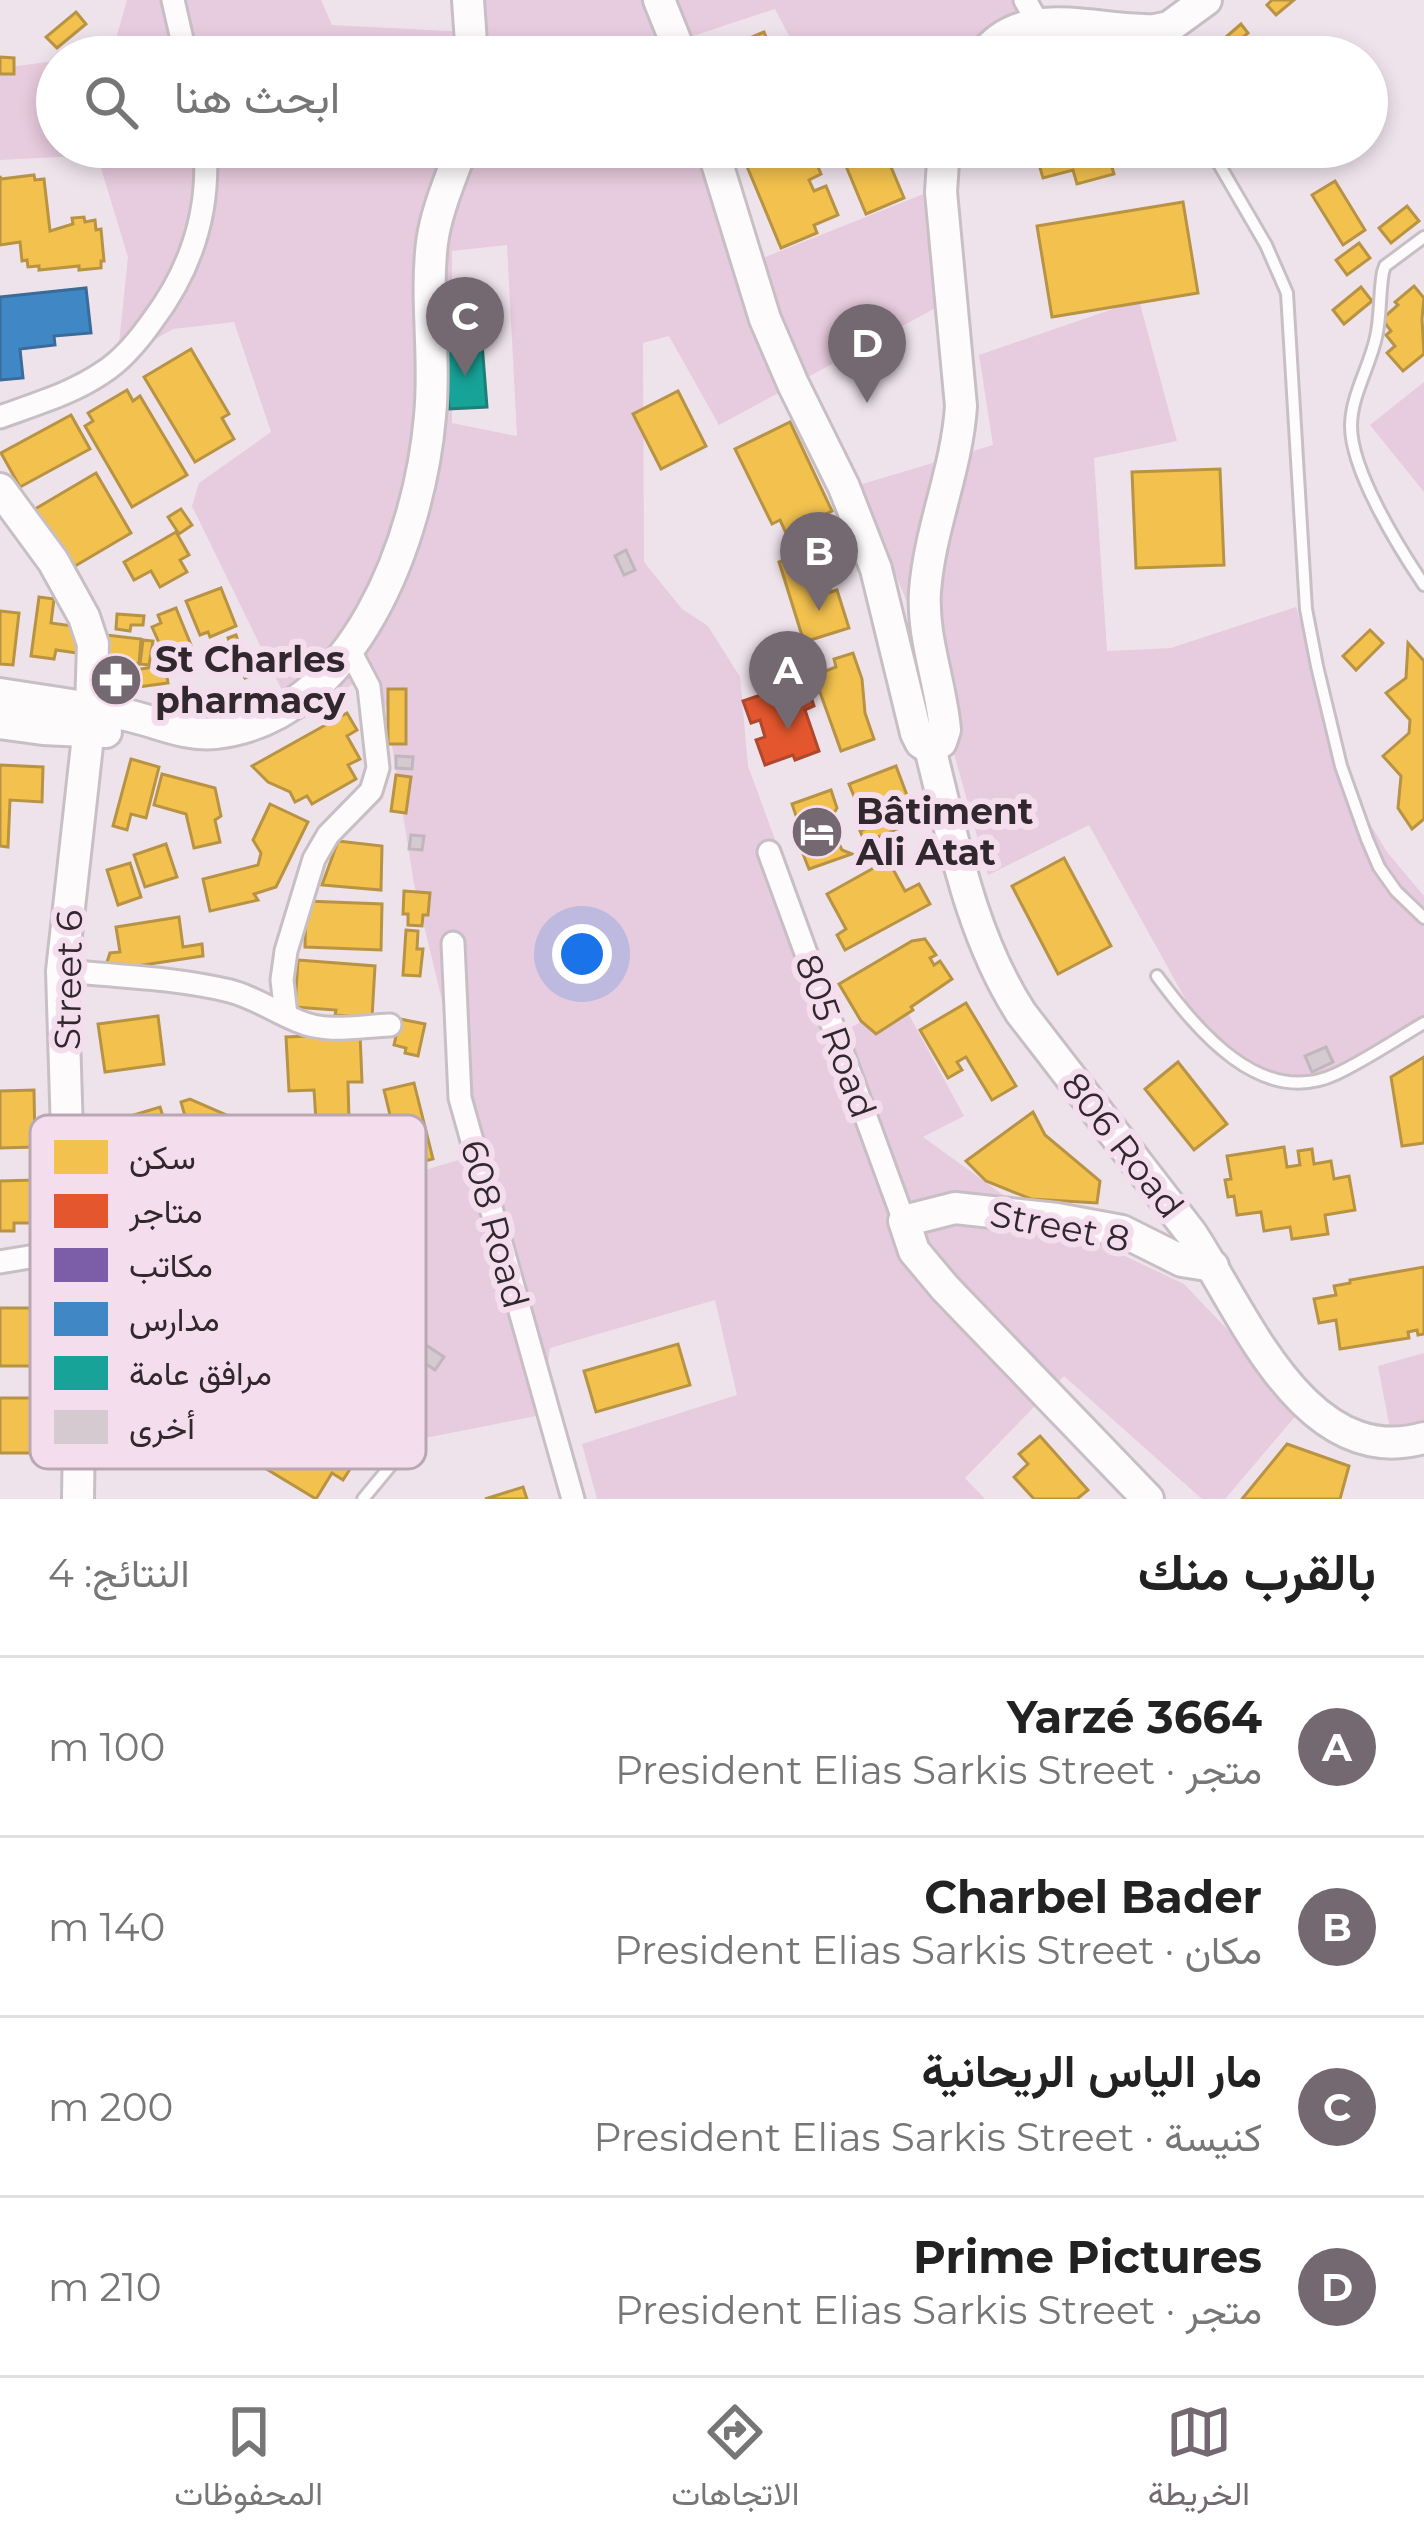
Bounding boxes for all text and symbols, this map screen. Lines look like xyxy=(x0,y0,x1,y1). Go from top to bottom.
search box xyxy=(36,36,1388,168)
icon: search xyxy=(78,69,144,135)
text: ابحث هنا xyxy=(174,69,340,124)
pin: C xyxy=(426,277,504,376)
pin: D xyxy=(828,304,906,403)
pin: B xyxy=(780,512,858,611)
pin: A xyxy=(749,631,827,730)
place label: St Charles pharmacy xyxy=(155,637,346,722)
pharmacy icon: St Charles pharmacy xyxy=(88,652,144,708)
place label: Bâtiment Ali Atat xyxy=(855,789,1034,874)
hotel icon: Bâtiment Ali Atat xyxy=(789,804,845,860)
street label: Street 6 xyxy=(45,910,91,1050)
your location xyxy=(552,924,612,984)
street label: 805 Road xyxy=(786,948,886,1124)
street label: 806 Road xyxy=(1053,1064,1193,1226)
legend xyxy=(30,1115,426,1469)
street label: 608 Road xyxy=(451,1135,539,1313)
text: سكن xyxy=(129,1137,196,1177)
text: متاجر xyxy=(128,1191,203,1232)
street label: Street 8 xyxy=(986,1191,1134,1261)
text: مكاتب xyxy=(129,1245,213,1285)
text: مدارس xyxy=(129,1299,220,1340)
text: مرافق عامة xyxy=(129,1353,272,1394)
text: أخرى xyxy=(129,1407,195,1448)
text: بالقرب منك xyxy=(1138,1541,1376,1603)
text: النتائج: 4 xyxy=(48,1549,190,1597)
text: Yarzé 3664 xyxy=(1007,1689,1262,1744)
text: 100 m xyxy=(48,1723,165,1771)
text: A xyxy=(1322,1723,1352,1771)
text: متجر · President Elias Sarkis Street xyxy=(615,1746,1262,1794)
text: Charbel Bader xyxy=(924,1869,1262,1924)
text: 140 m xyxy=(48,1903,165,1951)
text: B xyxy=(1322,1903,1352,1951)
text: مكان · President Elias Sarkis Street xyxy=(614,1926,1262,1974)
text: مار الياس الريحانية xyxy=(921,2043,1262,2098)
text: 200 m xyxy=(48,2083,173,2131)
text: C xyxy=(1323,2083,1351,2131)
text: كنيسة · President Elias Sarkis Street xyxy=(594,2113,1262,2161)
text: Prime Pictures xyxy=(913,2229,1262,2284)
text: 210 m xyxy=(48,2263,162,2311)
text: D xyxy=(1321,2263,1353,2311)
text: متجر · President Elias Sarkis Street xyxy=(615,2286,1262,2334)
tab: المحفوظات xyxy=(174,2399,323,2523)
tab: الاتجاهات xyxy=(671,2399,799,2523)
tab: الخريطة xyxy=(1148,2399,1250,2523)

